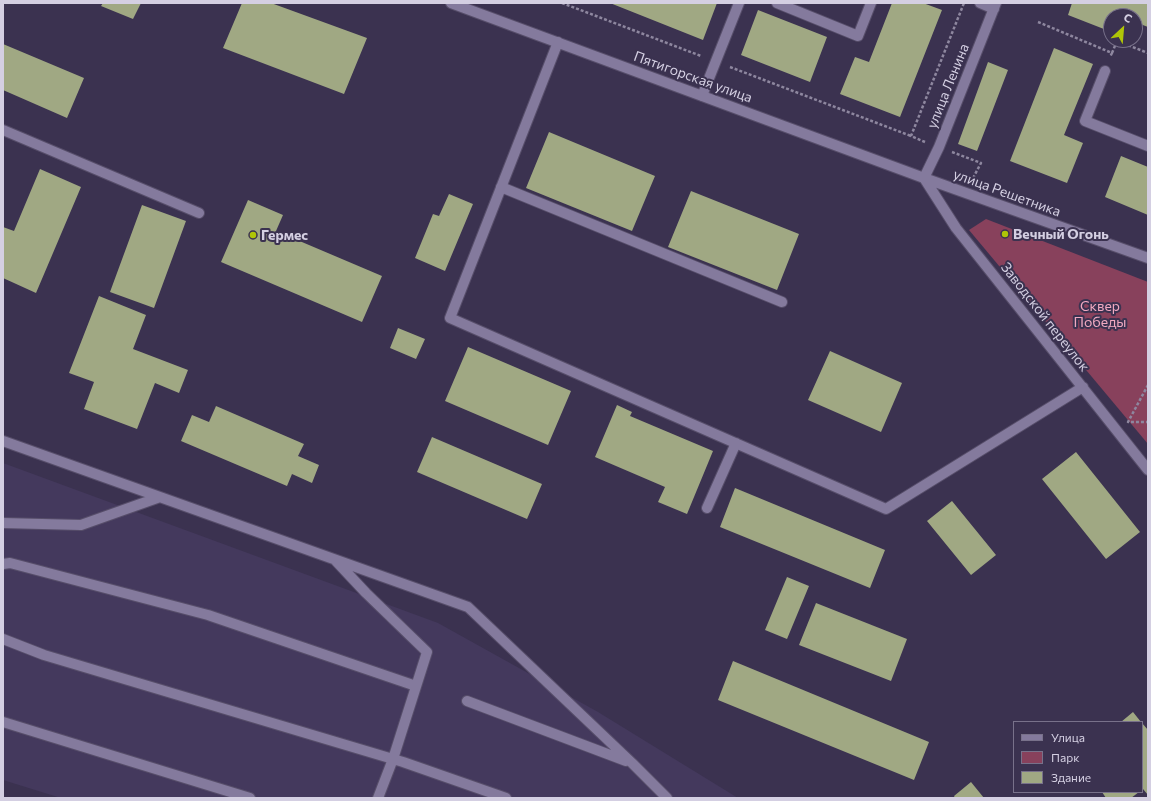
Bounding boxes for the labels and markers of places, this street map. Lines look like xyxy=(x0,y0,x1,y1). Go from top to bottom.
place label: Вечный Огонь xyxy=(1013,226,1109,242)
place label: Гермес xyxy=(261,227,308,243)
marker: Вечный Огонь xyxy=(1000,229,1010,239)
marker: Гермес xyxy=(248,230,258,240)

